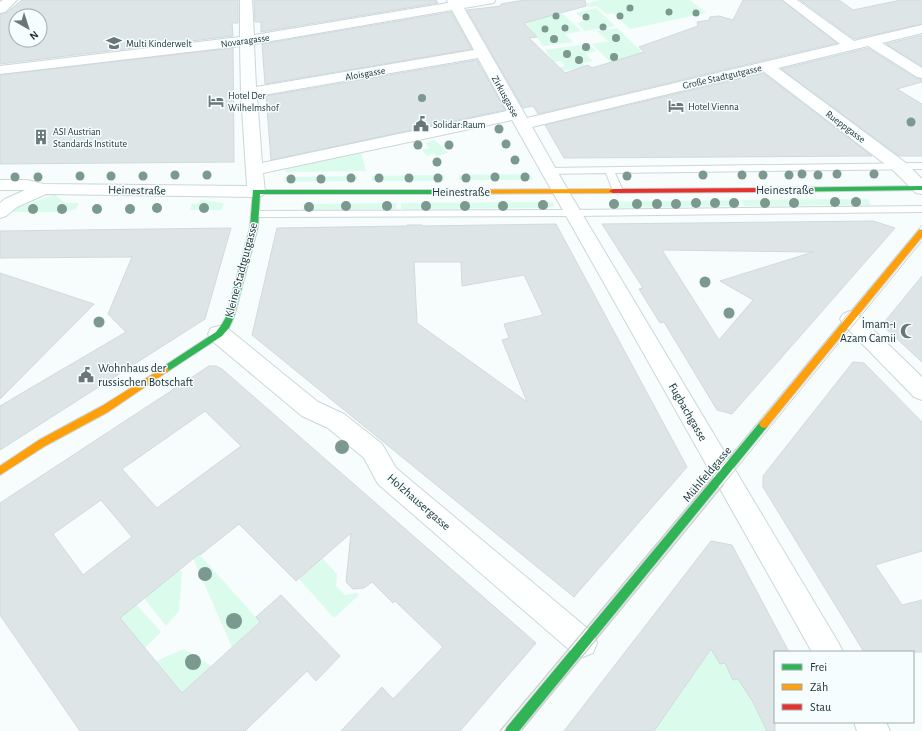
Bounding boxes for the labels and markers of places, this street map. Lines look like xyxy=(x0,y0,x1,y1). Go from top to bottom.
school or university icon: Multi Kinderwelt xyxy=(105,34,123,52)
place label: Multi Kinderwelt xyxy=(126,39,192,49)
place label: Hotel Der Wilhelmshof xyxy=(228,91,280,113)
hotel icon: Hotel Der Wilhelmshof xyxy=(207,92,225,110)
hotel icon: Hotel Vienna xyxy=(667,97,685,115)
place label: Hotel Vienna xyxy=(688,102,739,112)
public building icon: Solidar:Raum xyxy=(412,115,430,133)
place label: Solidar:Raum xyxy=(433,120,486,130)
place label: ASI Austrian Standards Institute xyxy=(53,127,127,149)
building icon: ASI Austrian Standards Institute xyxy=(32,128,50,146)
place label: İmam-ı Azam Camii xyxy=(840,317,896,344)
mosque icon: İmam-ı Azam Camii xyxy=(899,322,917,340)
place label: Wohnhaus der russischen Botschaft xyxy=(98,362,193,388)
public building icon: Wohnhaus der russischen Botschaft xyxy=(77,366,95,384)

